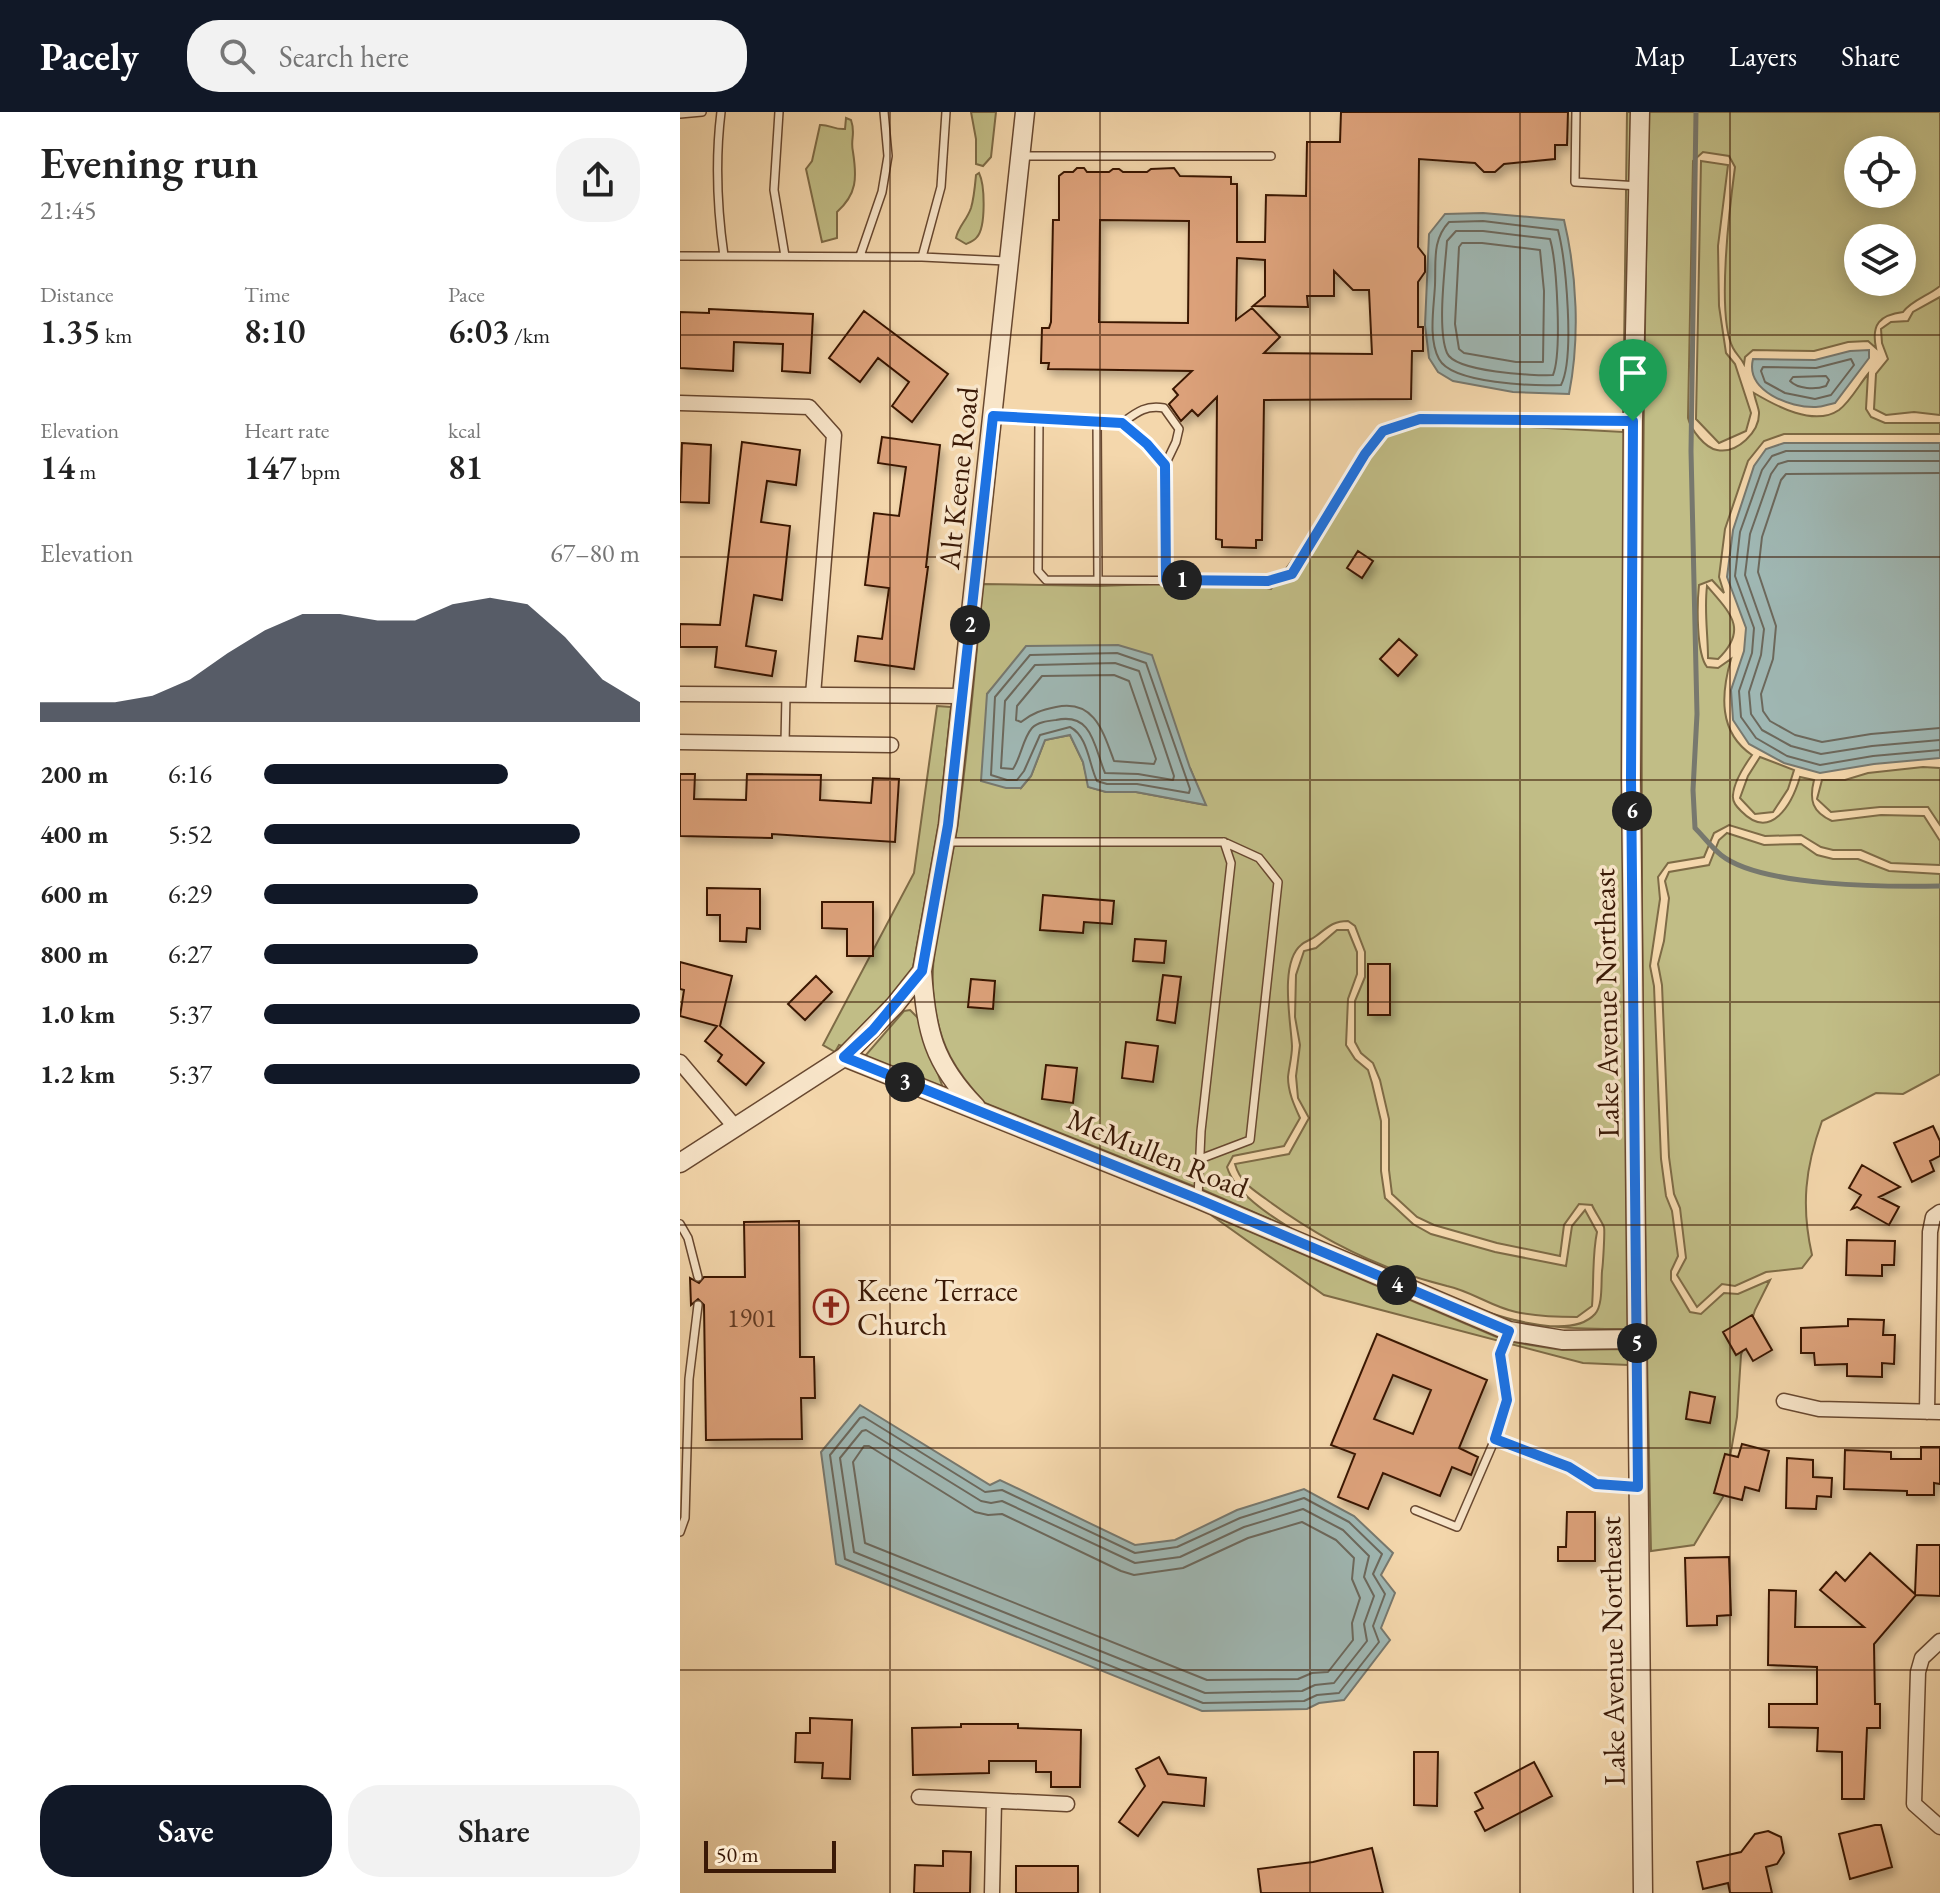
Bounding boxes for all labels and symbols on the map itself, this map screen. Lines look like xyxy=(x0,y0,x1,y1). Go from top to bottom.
pin xyxy=(1599,339,1667,421)
street label: Alt Keene Road xyxy=(929,384,987,572)
pin: 1 xyxy=(1162,560,1202,600)
pin: 2 xyxy=(950,605,990,645)
pin: 6 xyxy=(1612,791,1652,831)
street label: Lake Avenue Northeast xyxy=(1584,867,1628,1138)
pin: 3 xyxy=(885,1062,925,1102)
street label: McMullen Road xyxy=(1062,1099,1255,1207)
pin: 4 xyxy=(1377,1265,1417,1305)
place label: Keene Terrace Church xyxy=(857,1271,1018,1344)
church icon: Keene Terrace Church xyxy=(812,1288,850,1326)
house number: 1901 xyxy=(727,1301,777,1335)
pin: 5 xyxy=(1617,1323,1657,1363)
street label: Lake Avenue Northeast xyxy=(1590,1515,1634,1786)
scale bar xyxy=(704,1837,836,1873)

